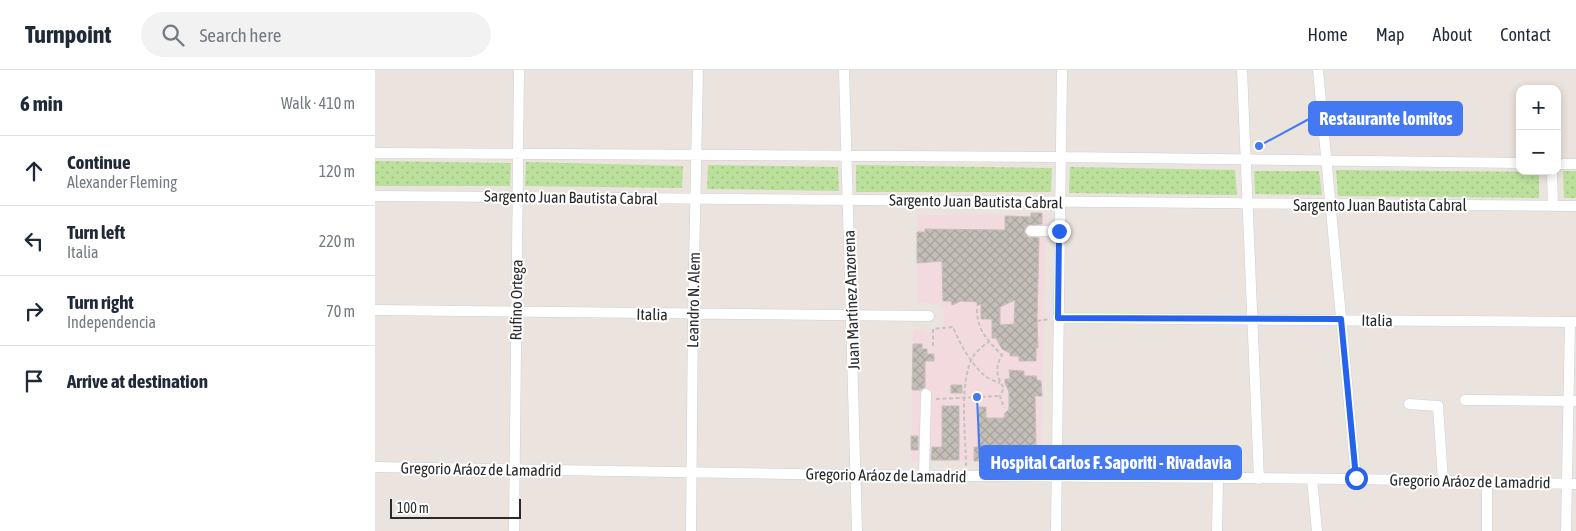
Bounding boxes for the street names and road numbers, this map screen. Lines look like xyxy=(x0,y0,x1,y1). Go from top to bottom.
street label: Sargento Juan Bautista Cabral xyxy=(484,186,659,209)
street label: Sargento Juan Bautista Cabral xyxy=(889,190,1064,213)
street label: Sargento Juan Bautista Cabral xyxy=(1293,196,1468,215)
street label: Juan Martínez Anzorena xyxy=(840,230,862,370)
street label: Leandro N. Alem xyxy=(683,252,703,348)
street label: Rufino Ortega xyxy=(506,259,527,341)
street label: Italia xyxy=(636,305,668,323)
street label: Italia xyxy=(1361,311,1393,329)
street label: Gregorio Aráoz de Lamadrid xyxy=(400,459,562,480)
street label: Gregorio Aráoz de Lamadrid xyxy=(805,465,967,486)
street label: Gregorio Aráoz de Lamadrid xyxy=(1389,471,1551,492)

